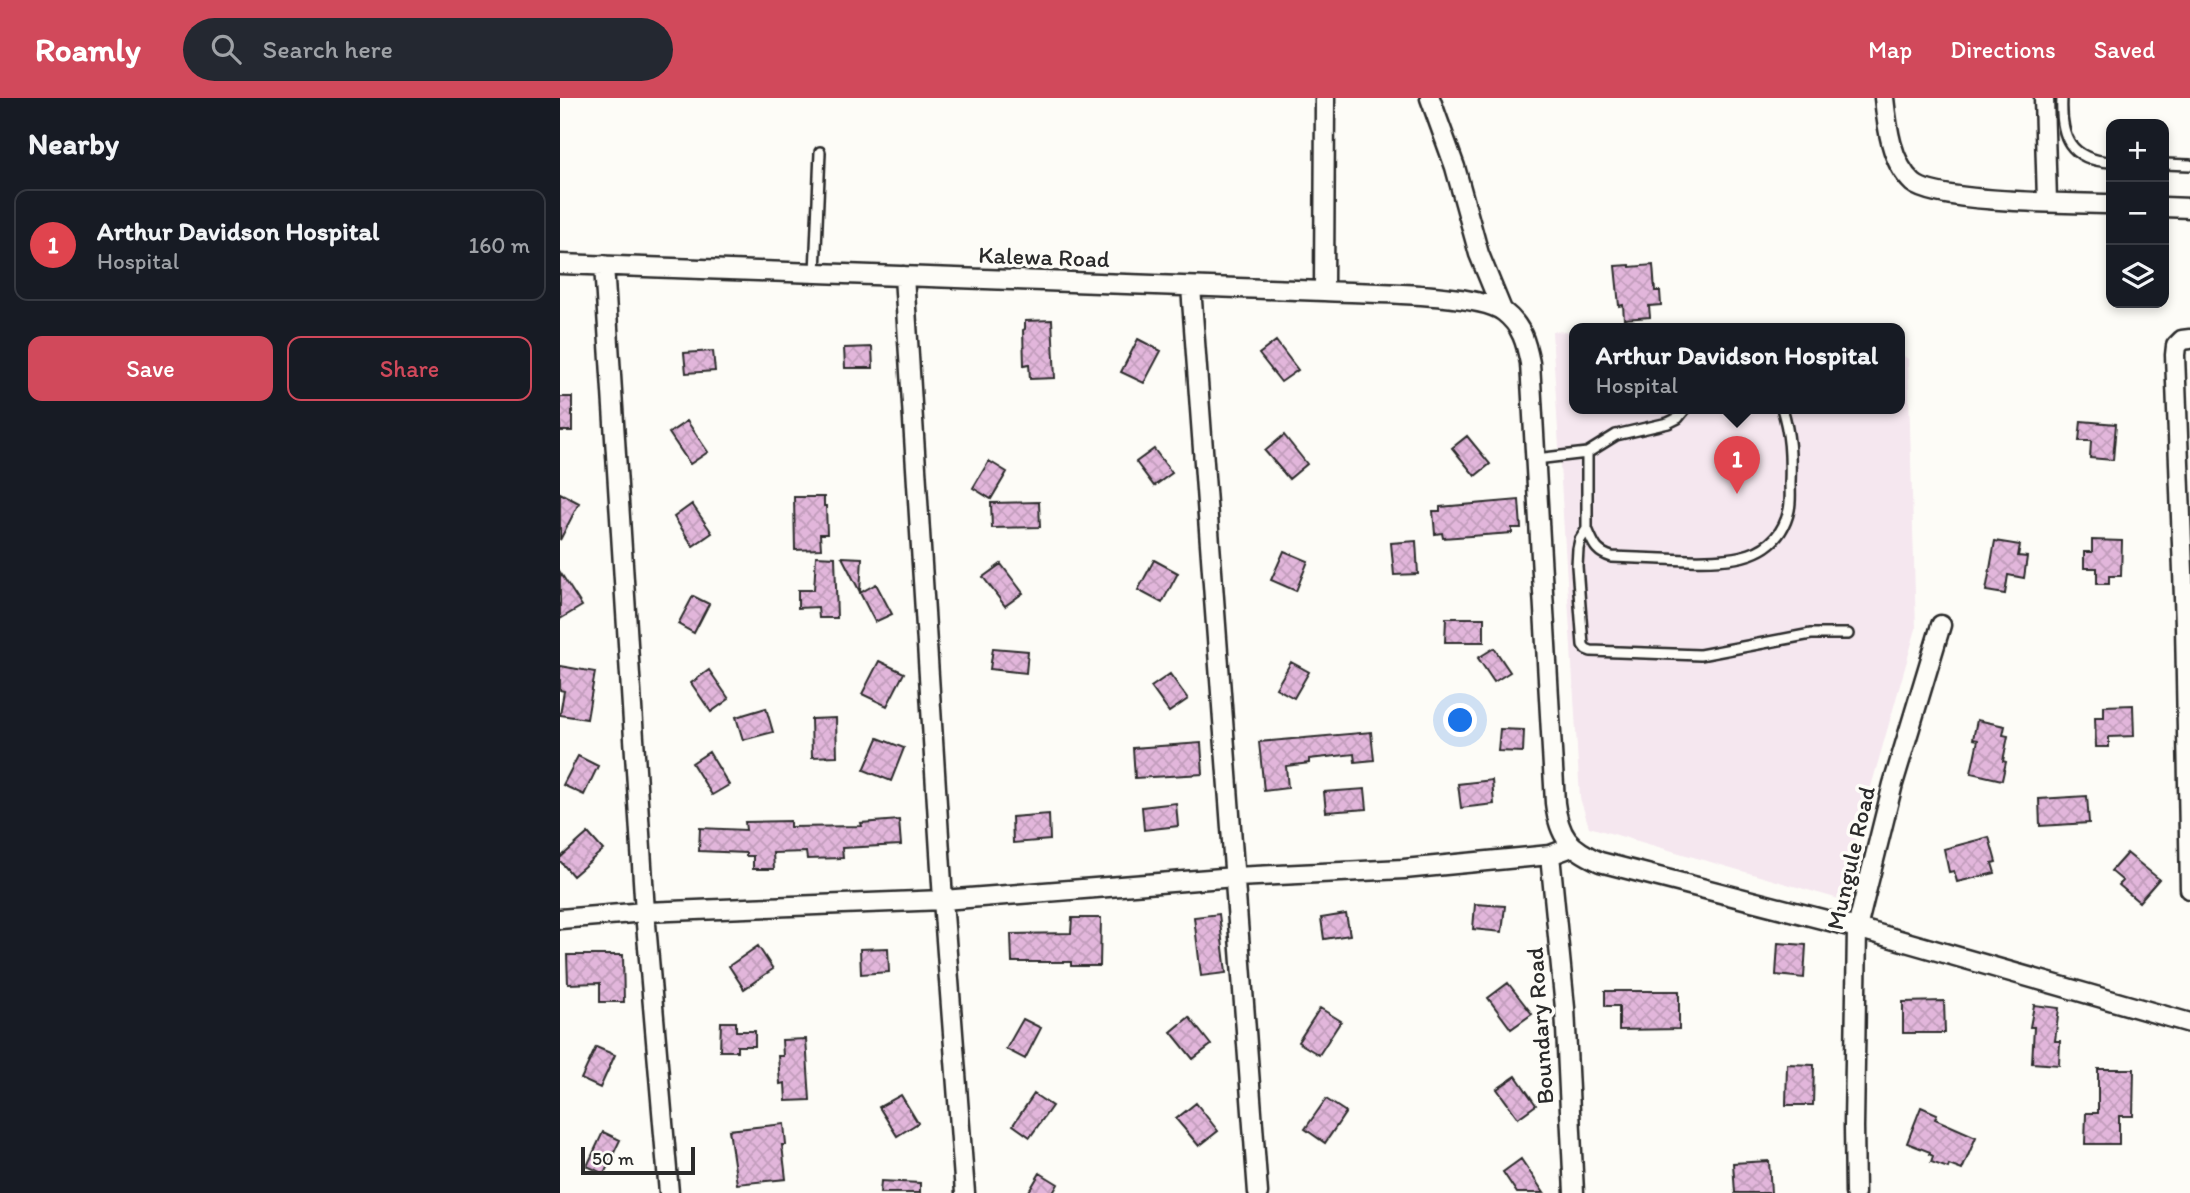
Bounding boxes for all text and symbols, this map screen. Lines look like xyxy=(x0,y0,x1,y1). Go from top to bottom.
search box xyxy=(183,18,673,81)
text: Roamly xyxy=(35,30,141,69)
icon: search xyxy=(207,30,245,68)
text: Search here xyxy=(263,33,393,65)
text: Map xyxy=(1868,35,1912,64)
text: Directions xyxy=(1950,35,2056,64)
text: Saved xyxy=(2094,35,2155,64)
map controls xyxy=(2106,119,2169,308)
button: + xyxy=(2106,119,2169,182)
text: Nearby xyxy=(28,125,119,162)
button: − xyxy=(2106,182,2169,245)
text: Arthur Davidson Hospital xyxy=(97,215,379,247)
text: 1 xyxy=(48,231,58,259)
text: 160 m xyxy=(468,231,530,259)
street label: Kalewa Road xyxy=(978,240,1110,273)
button: layers xyxy=(2106,245,2169,308)
text: Hospital xyxy=(97,247,179,275)
popup xyxy=(1569,323,1905,414)
button: Save xyxy=(28,336,273,401)
button: Share xyxy=(287,336,532,401)
text: Arthur Davidson Hospital xyxy=(1596,339,1878,371)
text: Hospital xyxy=(1596,371,1678,399)
pin: 1 xyxy=(1714,436,1760,494)
your location xyxy=(1443,703,1477,737)
street label: Mungule Road xyxy=(1820,783,1881,932)
street label: Boundary Road xyxy=(1520,946,1559,1105)
scale bar xyxy=(581,1144,695,1176)
text: 50 m xyxy=(592,1147,634,1170)

